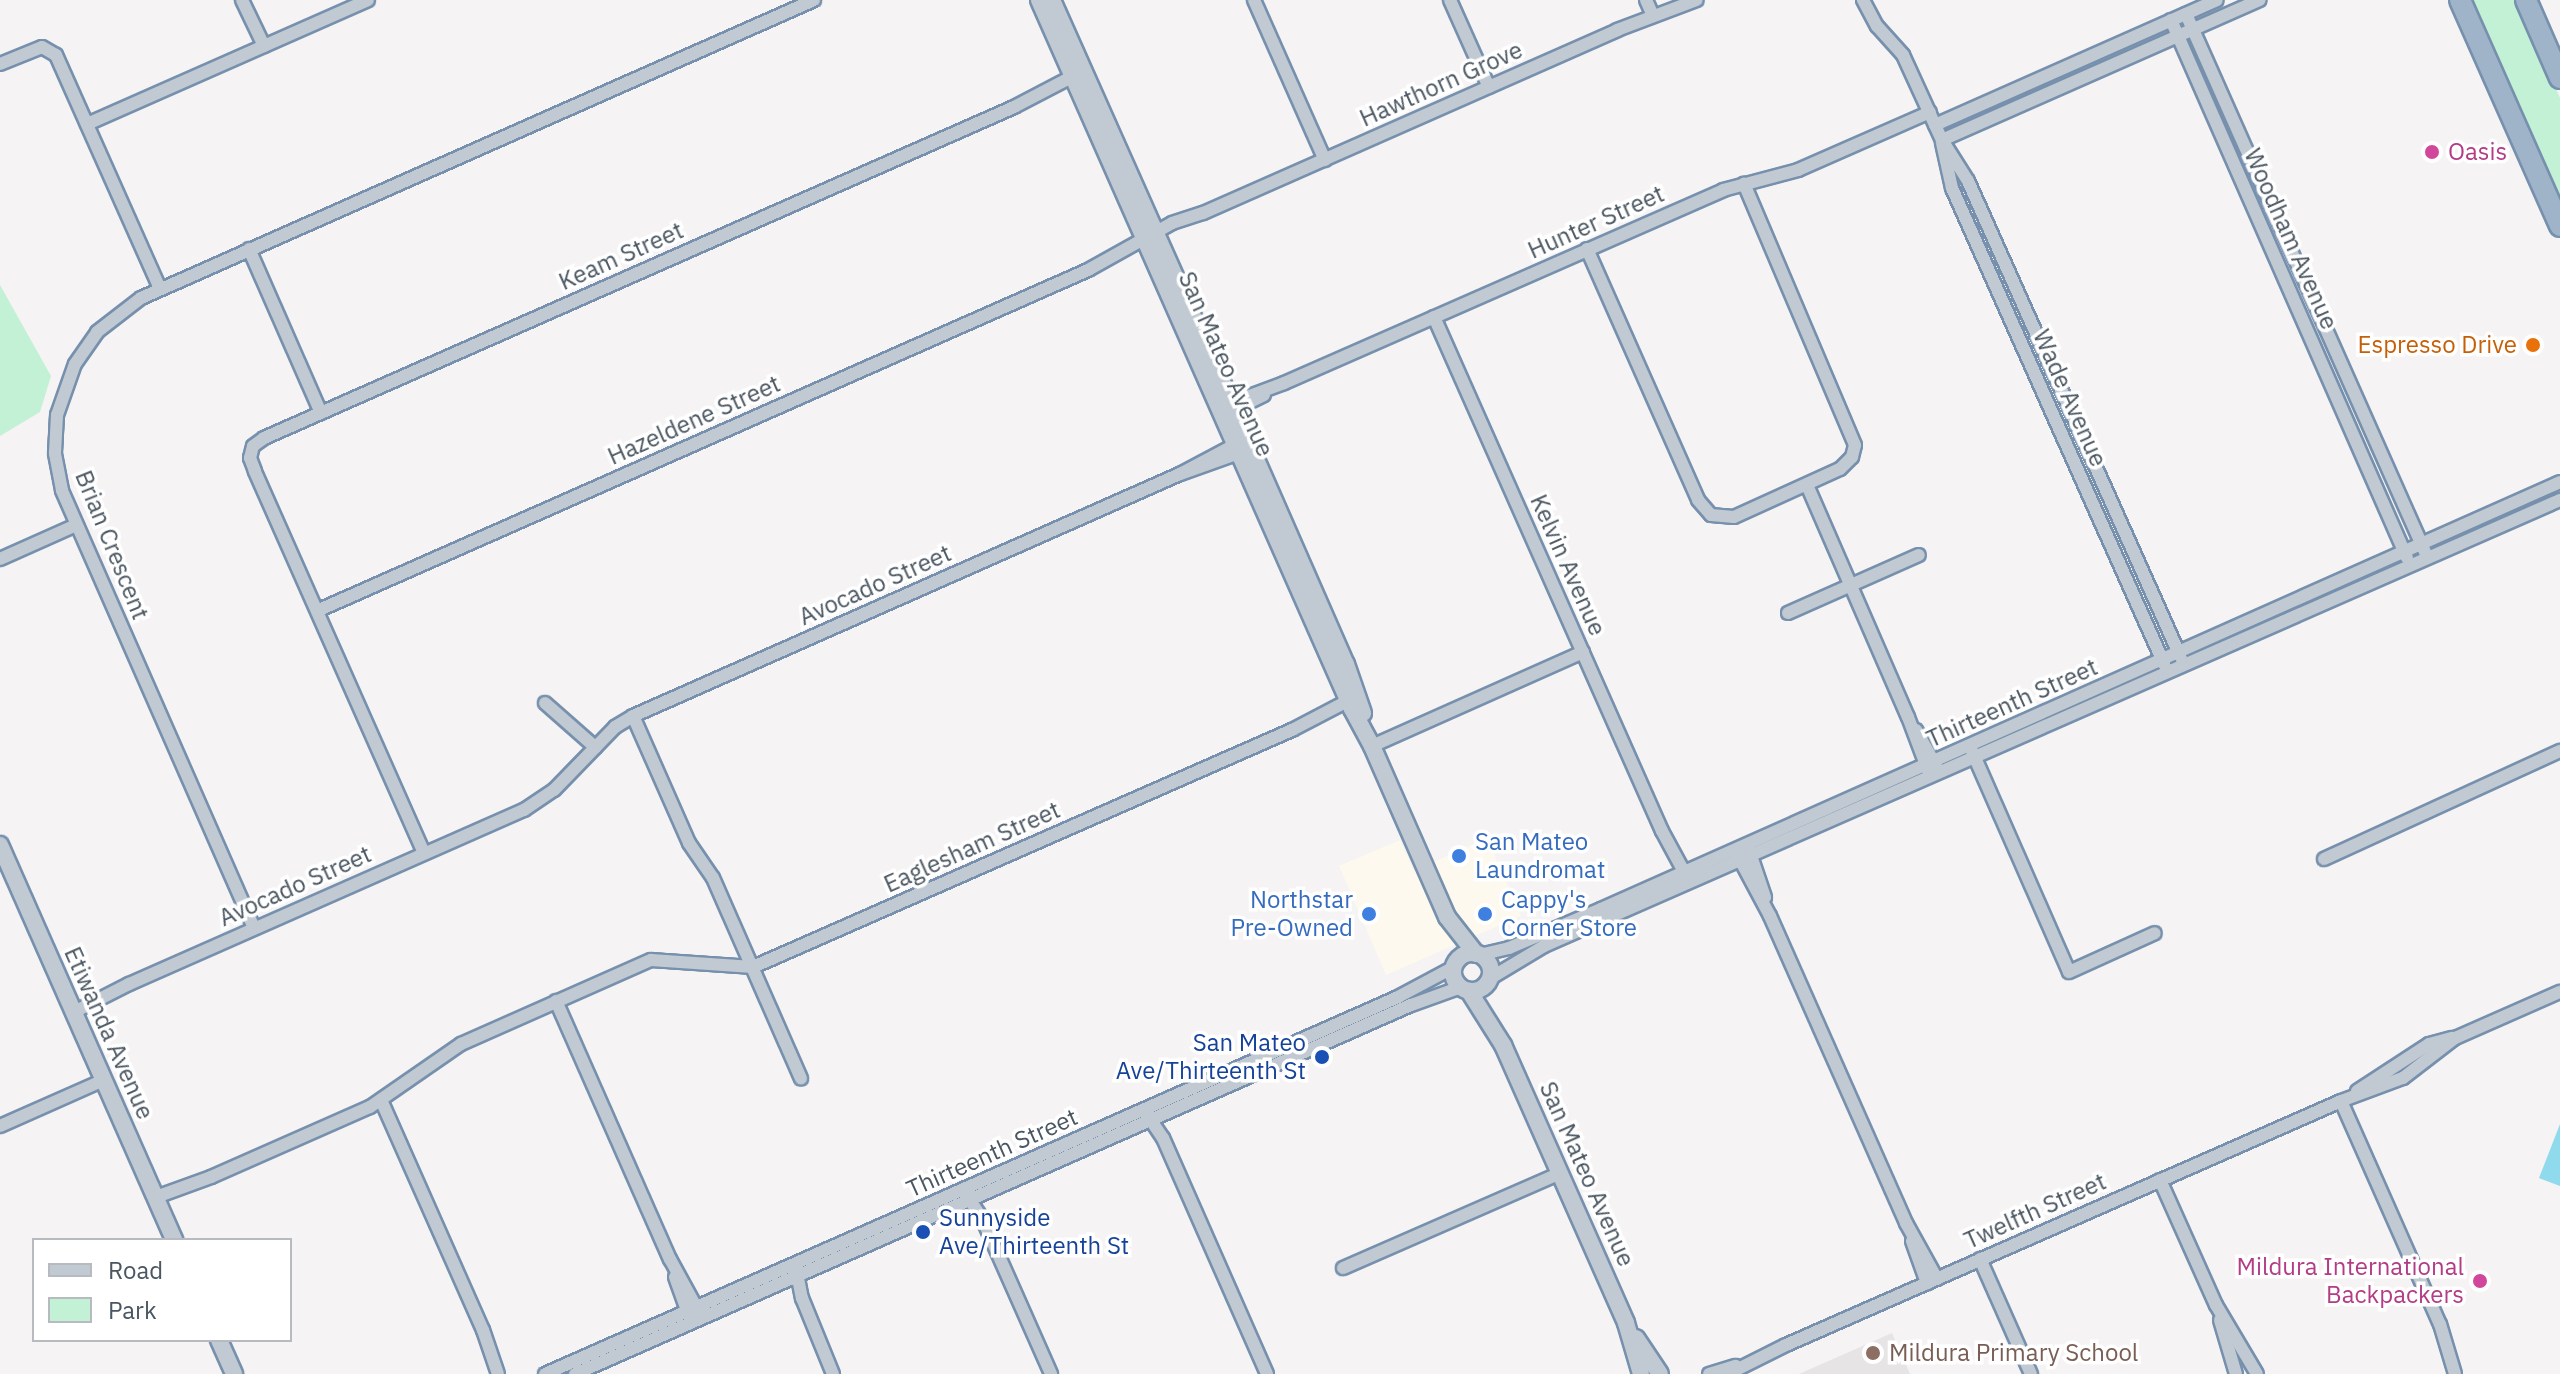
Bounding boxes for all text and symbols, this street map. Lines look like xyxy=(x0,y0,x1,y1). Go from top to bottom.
street label: Hawthorn Grove xyxy=(1355,35,1527,133)
place label: Oasis xyxy=(2448,138,2507,166)
marker: Oasis xyxy=(2423,143,2441,161)
street label: Woodham Avenue xyxy=(2238,144,2344,334)
street label: Hunter Street xyxy=(1523,179,1669,265)
street label: Keam Street xyxy=(554,216,688,296)
street label: San Mateo Avenue xyxy=(1172,267,1280,461)
street label: Wade Avenue xyxy=(2027,325,2113,471)
place label: Espresso Drive xyxy=(2357,331,2517,359)
marker: Espresso Drive xyxy=(2524,336,2542,354)
street label: Hazeldene Street xyxy=(603,369,785,471)
street label: Brian Crescent xyxy=(69,466,155,624)
street label: Kelvin Avenue xyxy=(1524,490,1612,640)
street label: Avocado Street xyxy=(794,539,956,631)
street label: Thirteenth Street xyxy=(1922,652,2102,754)
street label: Eaglesham Street xyxy=(879,795,1065,899)
place label: San Mateo Laundromat xyxy=(1475,828,1605,884)
street label: Avocado Street xyxy=(214,840,376,932)
marker: San Mateo Laundromat xyxy=(1450,847,1468,865)
place label: Northstar Pre-Owned xyxy=(1231,886,1353,942)
place label: Cappy's Corner Store xyxy=(1501,886,1637,942)
marker: Northstar Pre-Owned xyxy=(1360,905,1378,923)
marker: Cappy's Corner Store xyxy=(1476,905,1494,923)
street label: Etiwanda Avenue xyxy=(58,942,160,1124)
place label: San Mateo Ave/Thirteenth St xyxy=(1116,1029,1306,1085)
marker: San Mateo Ave/Thirteenth St xyxy=(1313,1048,1331,1066)
street label: San Mateo Avenue xyxy=(1533,1077,1641,1271)
street label: Thirteenth Street xyxy=(902,1102,1082,1204)
street label: Twelfth Street xyxy=(1960,1167,2110,1255)
place label: Sunnyside Ave/Thirteenth St xyxy=(939,1204,1129,1260)
marker: Sunnyside Ave/Thirteenth St xyxy=(914,1223,932,1241)
legend xyxy=(32,1238,292,1342)
place label: Mildura International Backpackers xyxy=(2236,1253,2464,1309)
text: Road xyxy=(108,1254,163,1286)
marker: Mildura International Backpackers xyxy=(2471,1272,2489,1290)
text: Park xyxy=(108,1294,157,1326)
place label: Mildura Primary School xyxy=(1889,1339,2138,1367)
marker: Mildura Primary School xyxy=(1864,1344,1882,1362)

